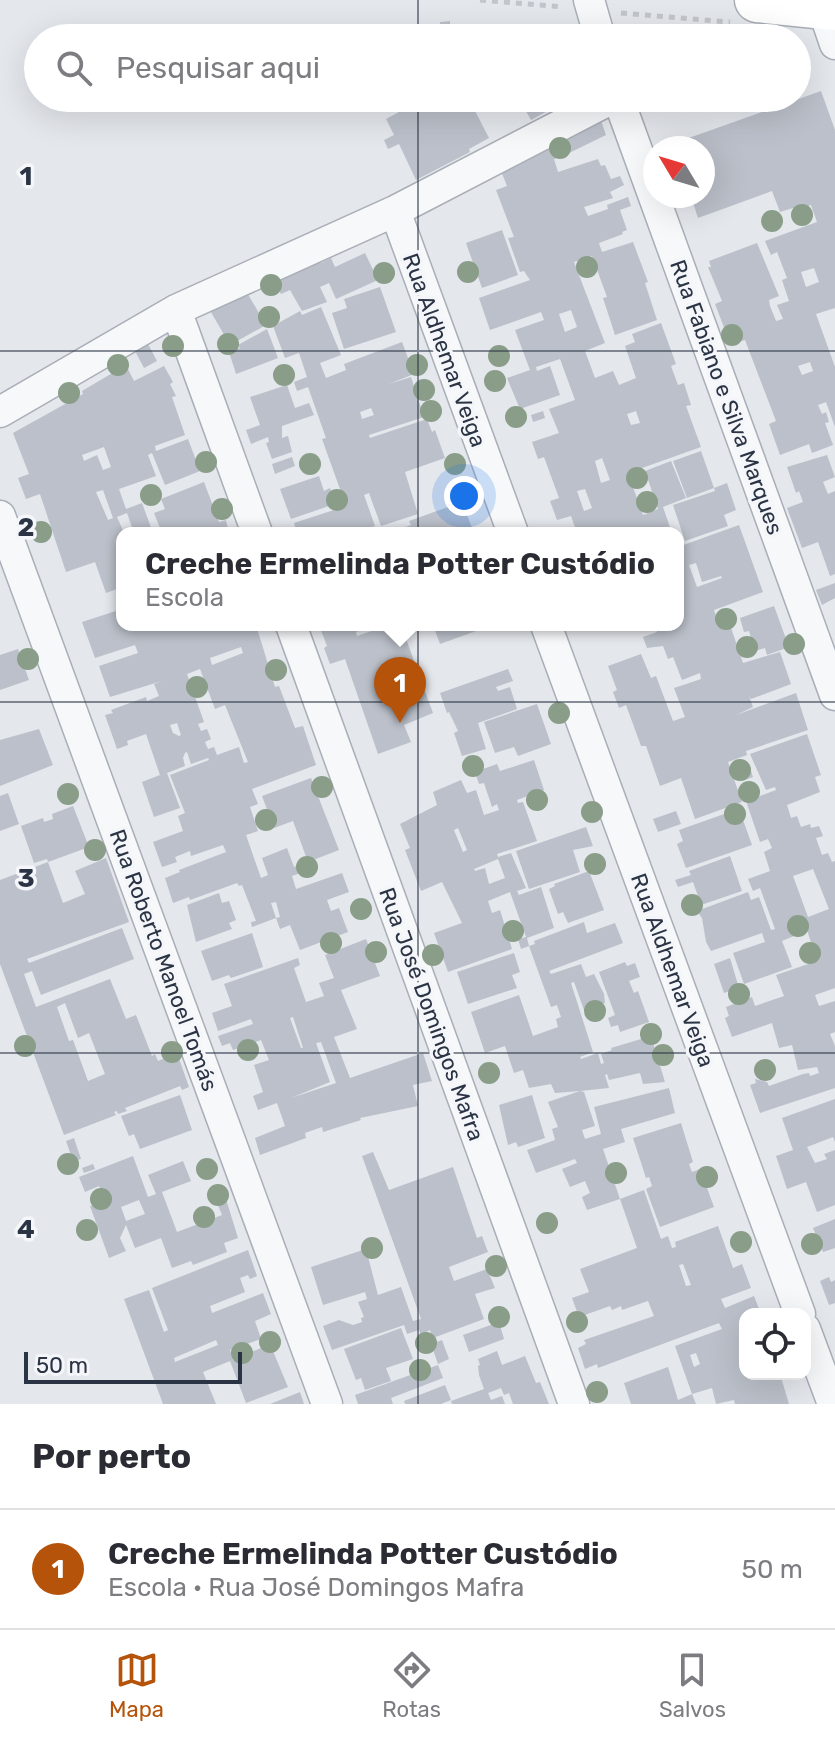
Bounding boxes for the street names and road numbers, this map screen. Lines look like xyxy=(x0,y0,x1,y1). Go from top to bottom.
street label: Rua Aldhemar Veiga xyxy=(397,250,492,451)
street label: Rua Fabiano e Silva Marques xyxy=(664,256,789,538)
street label: Rua Roberto Manoel Tomás xyxy=(104,826,224,1095)
street label: Rua Aldhemar Veiga xyxy=(625,870,720,1071)
street label: Rua José Domingos Mafra xyxy=(373,884,490,1144)

